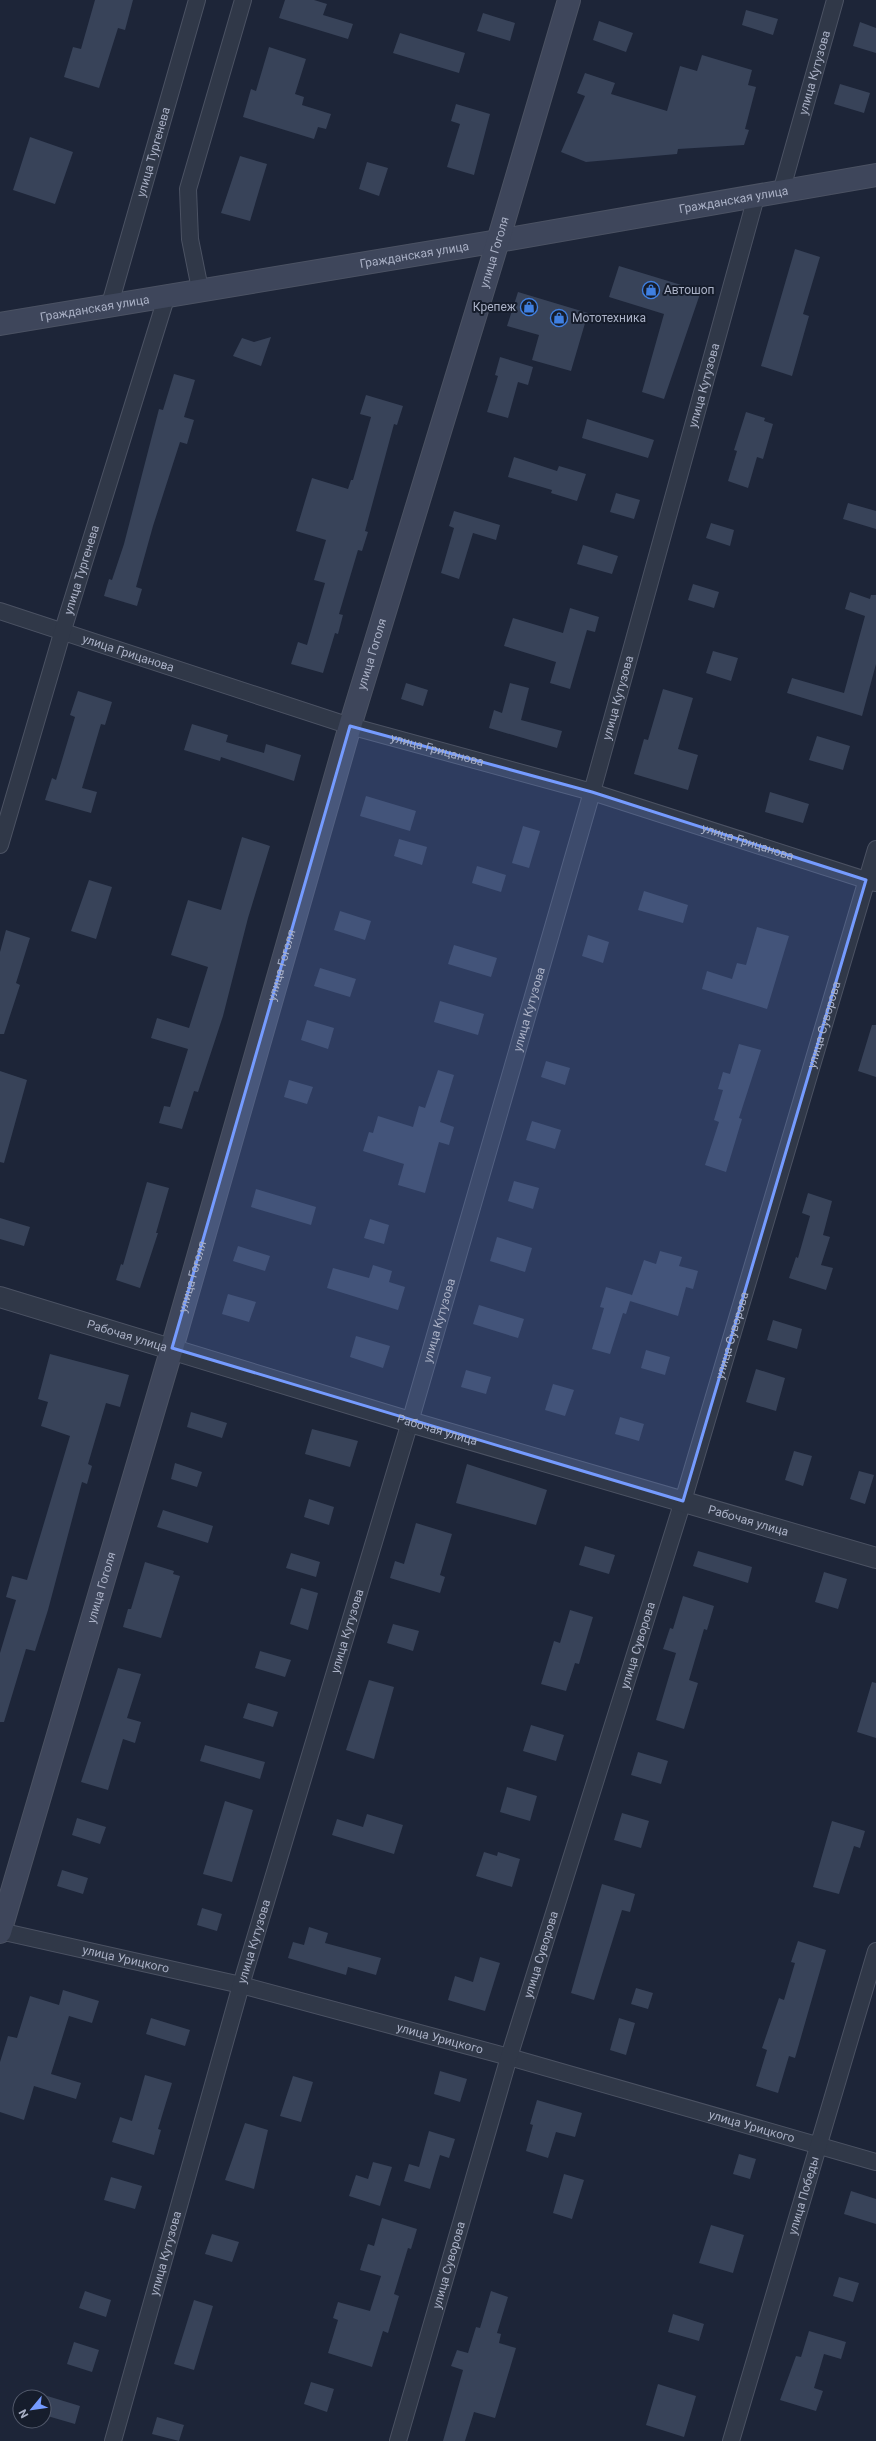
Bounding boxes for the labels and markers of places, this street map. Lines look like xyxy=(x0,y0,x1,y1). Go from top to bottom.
shop icon: Автошоп xyxy=(641,280,661,300)
place label: Автошоп xyxy=(664,283,715,297)
shop icon: Крепеж xyxy=(519,297,539,317)
place label: Крепеж xyxy=(473,300,517,314)
shop icon: Мототехника xyxy=(549,308,569,328)
place label: Мототехника xyxy=(572,311,646,325)

